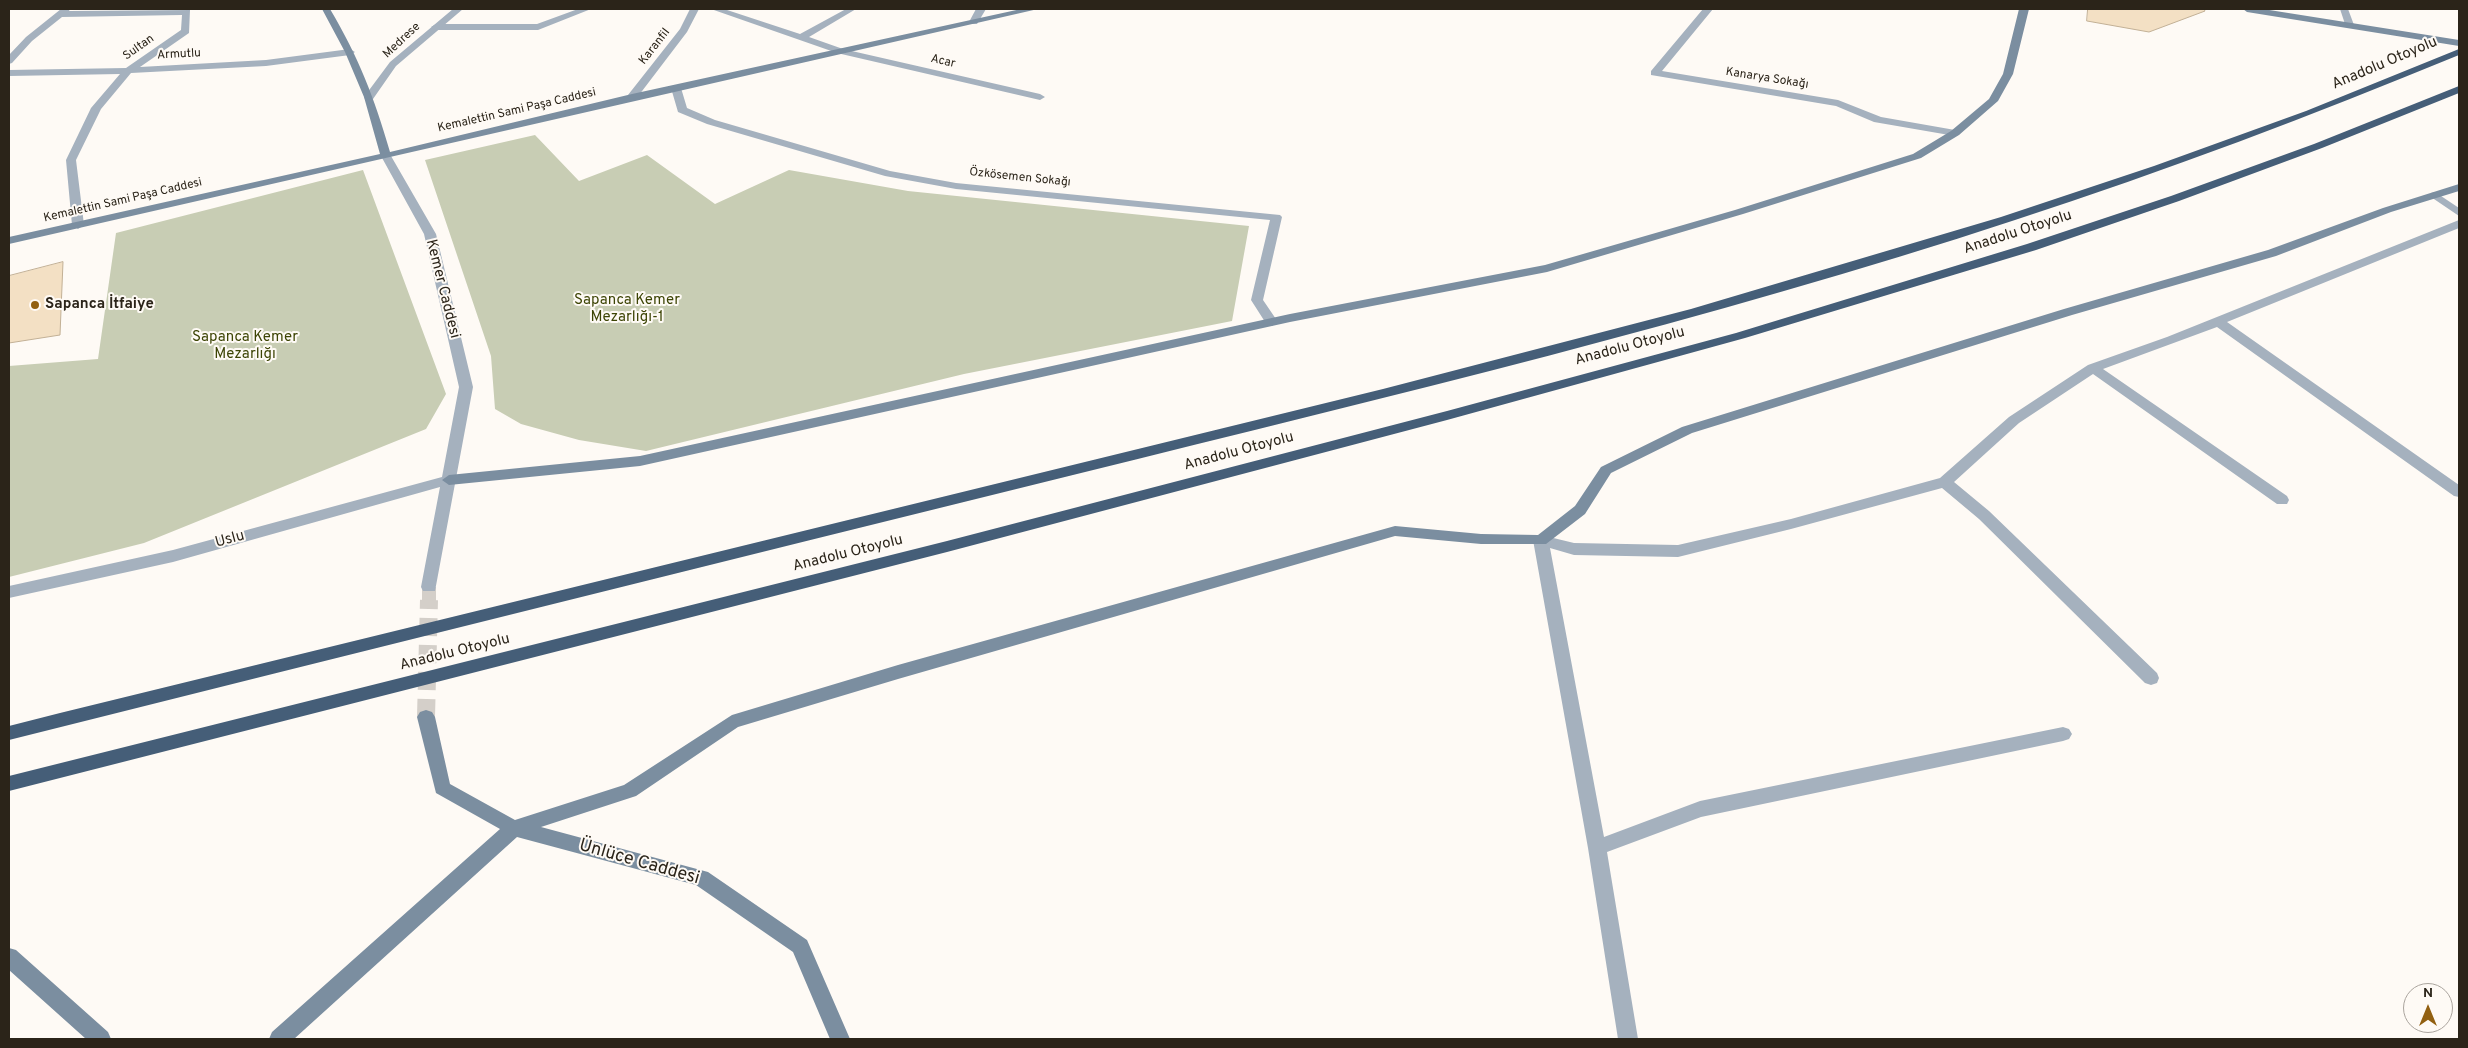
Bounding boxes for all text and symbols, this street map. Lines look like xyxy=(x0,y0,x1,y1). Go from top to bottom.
street label: Medrese xyxy=(380,20,424,62)
street label: Karanfil xyxy=(636,26,674,68)
street label: Sultan xyxy=(121,32,157,64)
street label: Anadolu Otoyolu xyxy=(2330,34,2440,94)
street label: Armutlu xyxy=(157,47,201,63)
street label: Acar xyxy=(929,52,957,72)
street label: Kanarya Sokağı xyxy=(1725,65,1809,93)
street label: Kemalettin Sami Paşa Caddesi xyxy=(436,86,598,136)
street label: Özkösemen Sokağı xyxy=(969,166,1071,190)
street label: Kemalettin Sami Paşa Caddesi xyxy=(42,176,204,226)
street label: Anadolu Otoyolu xyxy=(1962,207,2074,259)
street label: Kemer Caddesi xyxy=(421,237,463,341)
park label: Sapanca Kemer Mezarlığı-1 xyxy=(574,292,680,327)
place label: Sapanca İtfaiye xyxy=(45,296,154,314)
marker: Sapanca İtfaiye xyxy=(29,299,41,311)
street label: Anadolu Otoyolu xyxy=(1573,324,1687,370)
park label: Sapanca Kemer Mezarlığı xyxy=(192,329,298,364)
street label: Anadolu Otoyolu xyxy=(1182,429,1296,475)
street label: Uslu xyxy=(213,527,247,553)
street label: Anadolu Otoyolu xyxy=(791,532,905,576)
street label: Anadolu Otoyolu xyxy=(398,631,512,675)
street label: Ünlüce Caddesi xyxy=(576,835,702,891)
north arrow xyxy=(2403,983,2453,1033)
text: N xyxy=(2423,985,2433,1002)

